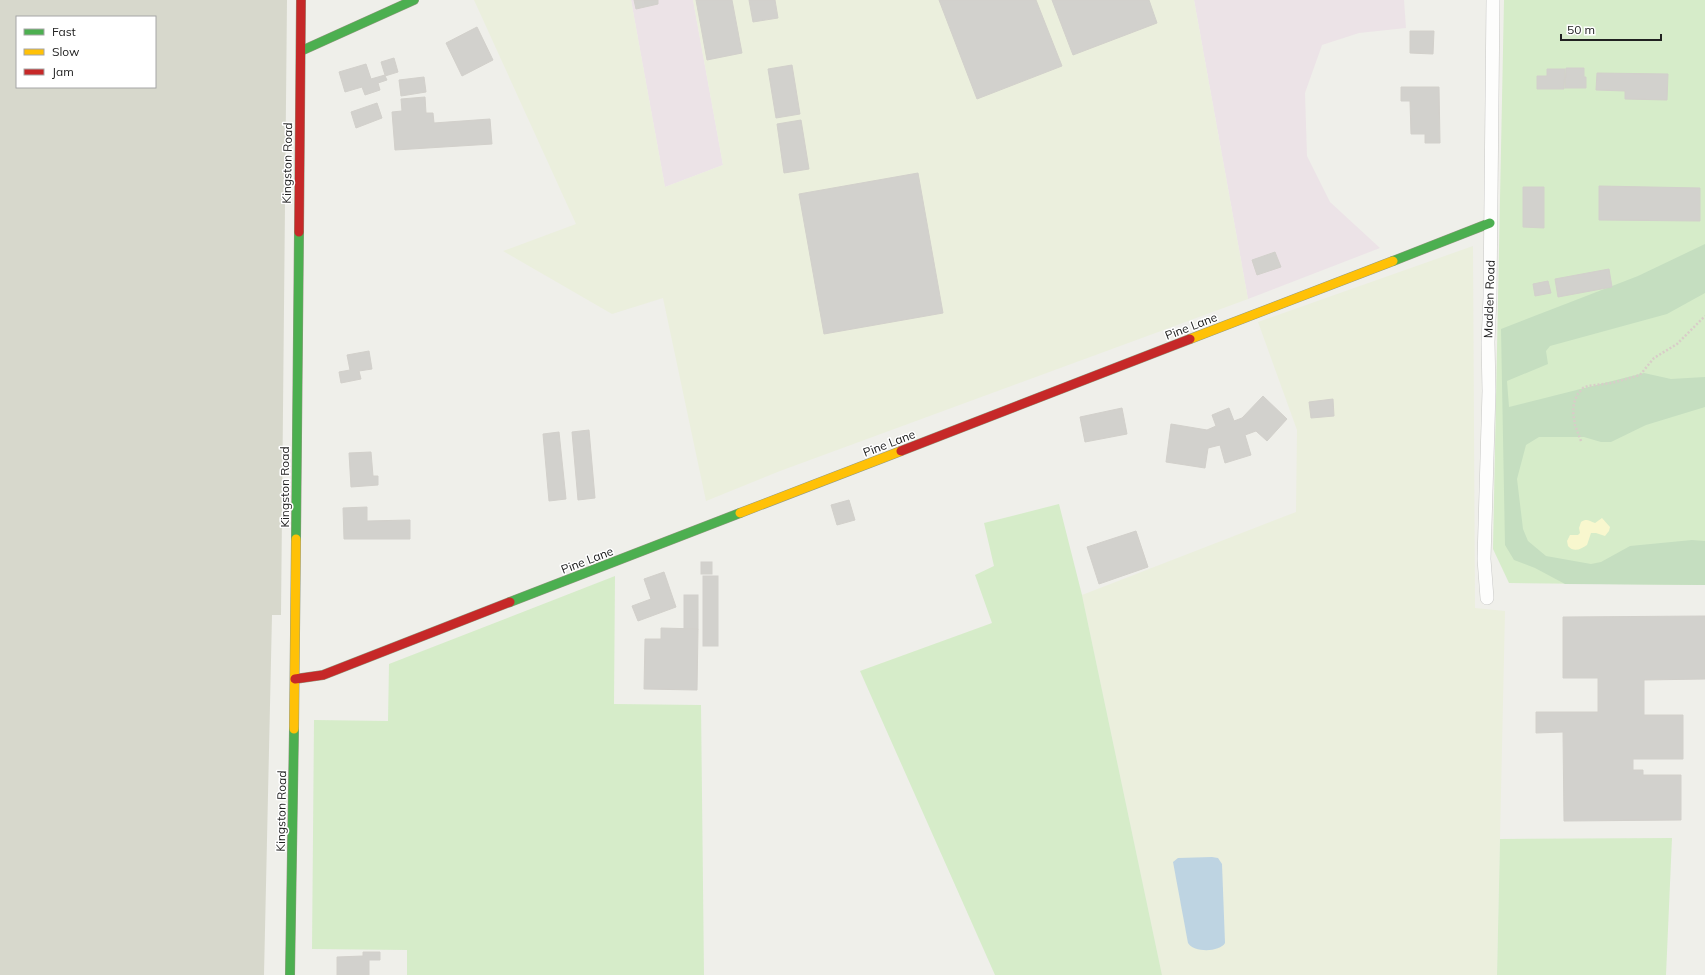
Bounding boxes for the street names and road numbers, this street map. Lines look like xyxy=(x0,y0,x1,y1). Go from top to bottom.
street label: Kingston Road xyxy=(279,122,295,204)
street label: Madden Road xyxy=(1480,260,1498,338)
street label: Pine Lane xyxy=(1163,309,1219,343)
street label: Pine Lane xyxy=(861,426,917,460)
street label: Kingston Road xyxy=(277,446,292,528)
street label: Pine Lane xyxy=(559,543,615,577)
street label: Kingston Road xyxy=(273,770,289,852)

